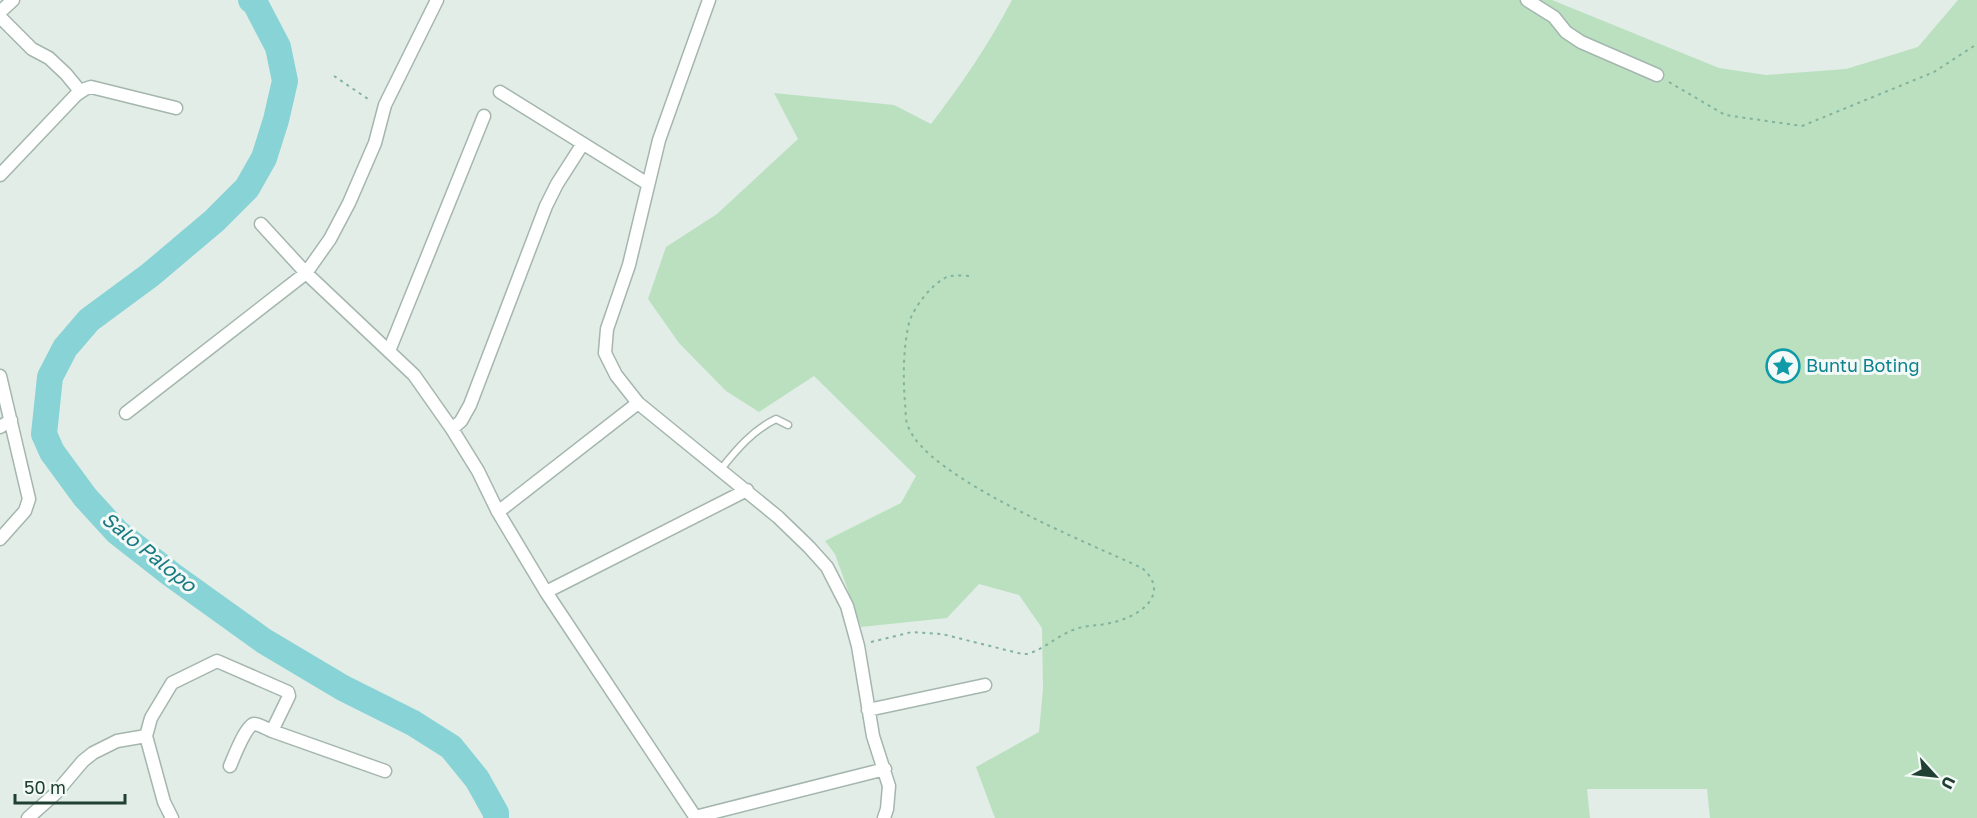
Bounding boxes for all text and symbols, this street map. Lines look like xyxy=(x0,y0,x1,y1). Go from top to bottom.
place icon: Buntu Boting xyxy=(1765,348,1801,384)
place label: Buntu Boting xyxy=(1806,354,1919,376)
water label: Salo Palopo xyxy=(98,506,202,597)
north arrow xyxy=(1905,746,1965,806)
scale bar xyxy=(15,767,124,805)
text: U xyxy=(1937,773,1960,793)
text: 50 m xyxy=(24,776,66,798)

